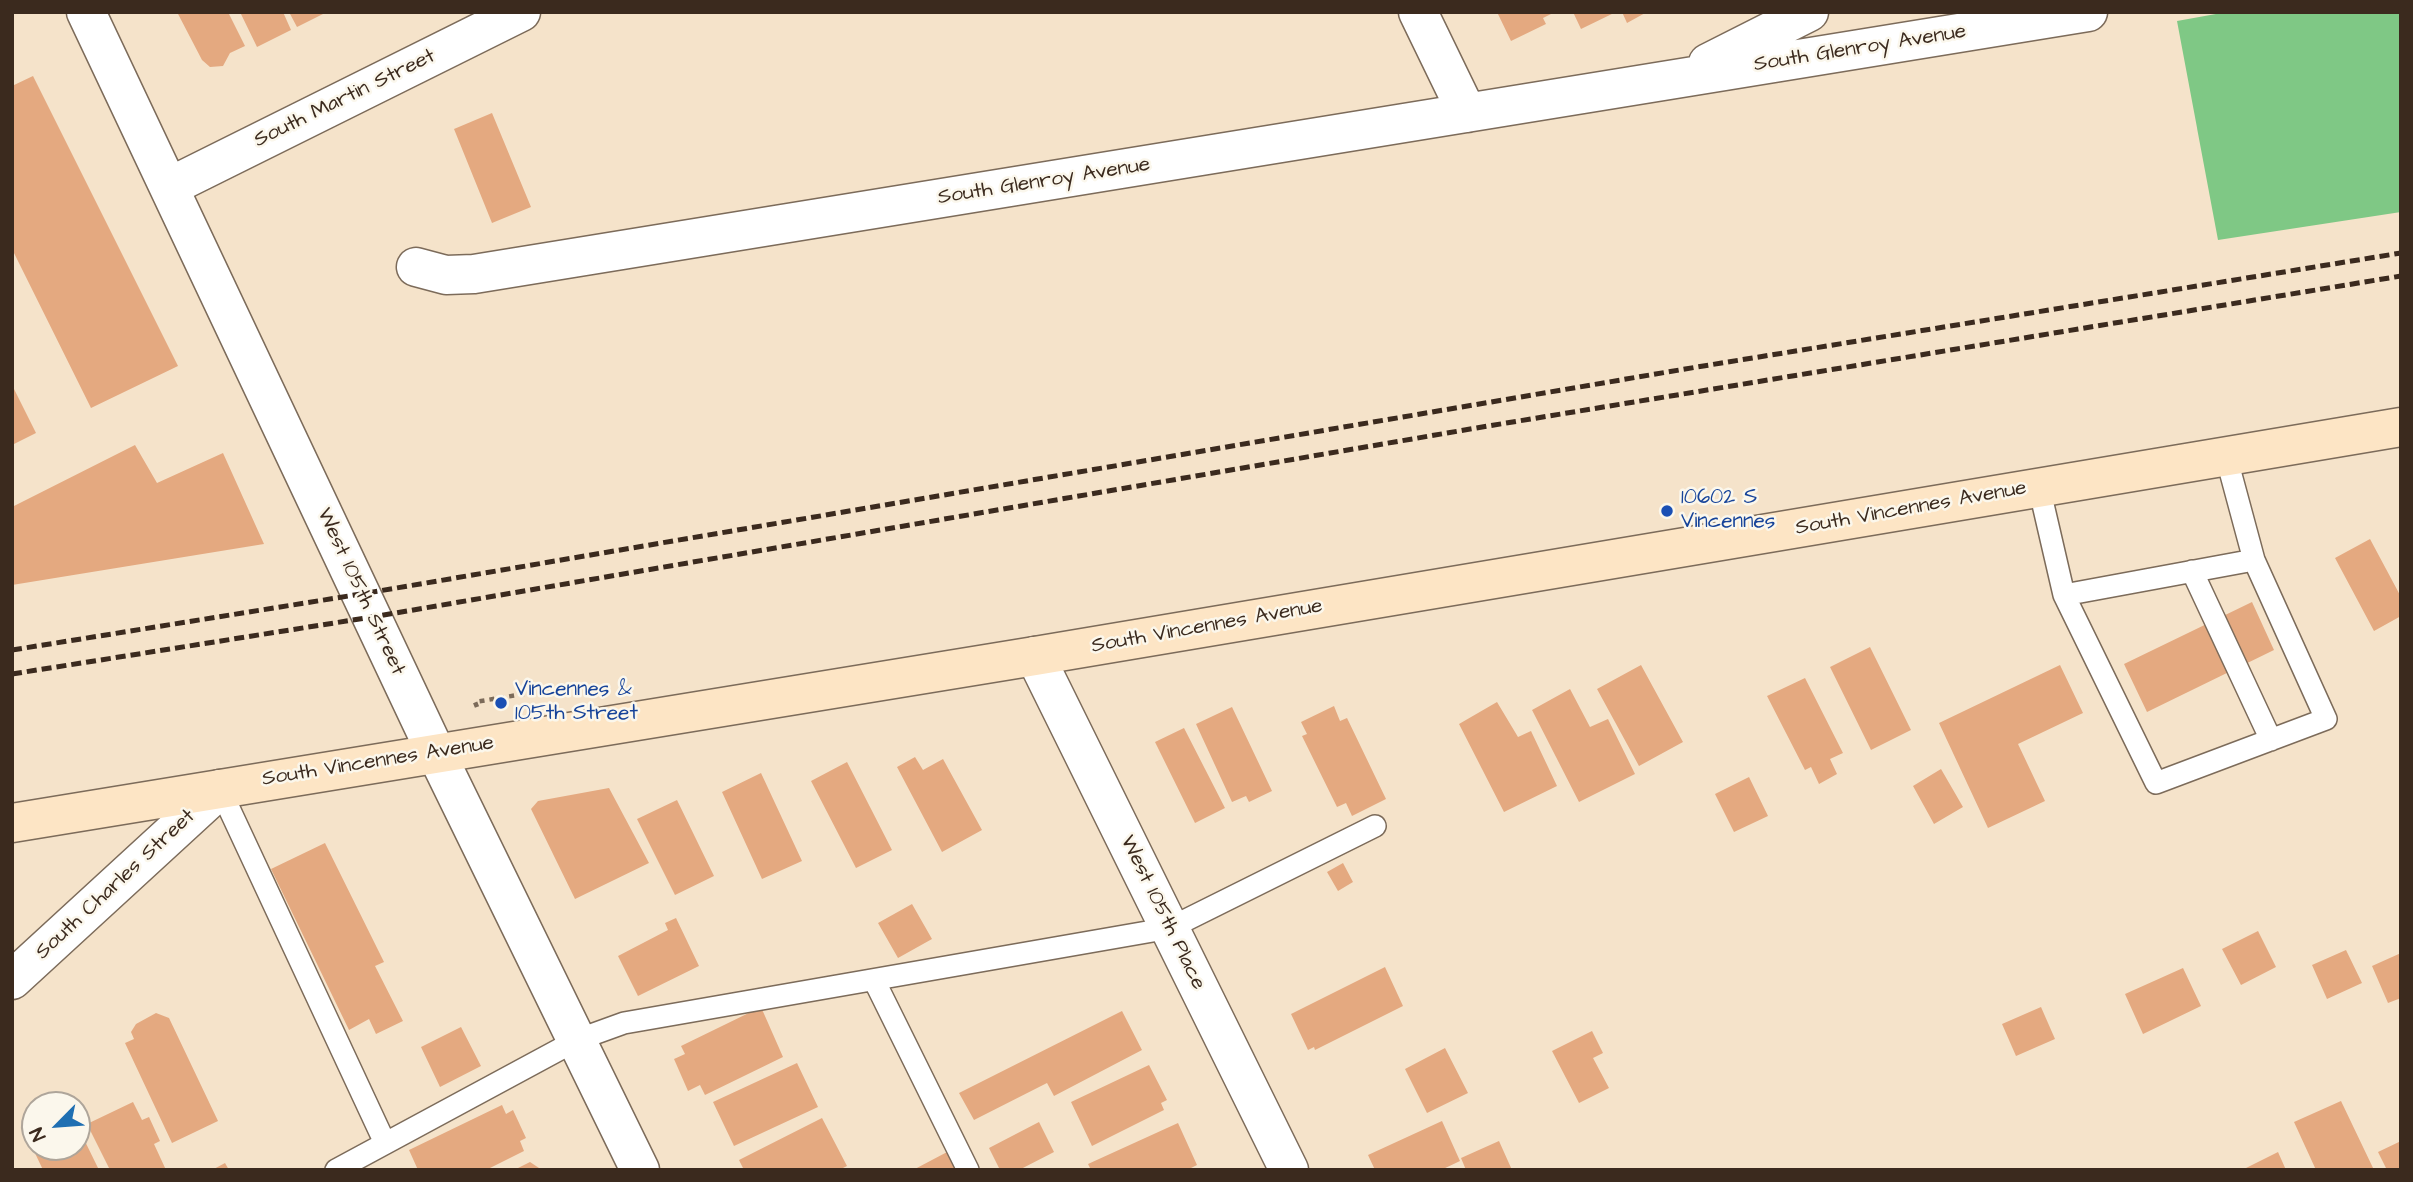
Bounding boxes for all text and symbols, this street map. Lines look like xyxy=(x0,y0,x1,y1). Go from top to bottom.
street label: South Glenroy Avenue xyxy=(1752,20,1968,78)
street label: South Martin Street xyxy=(250,44,440,154)
street label: South Glenroy Avenue xyxy=(936,153,1152,211)
street label: South Vincennes Avenue xyxy=(1793,476,2029,542)
place label: 10602 S Vincennes xyxy=(1681,486,1775,536)
marker: 10602 S Vincennes xyxy=(1659,503,1675,519)
street label: West 105th Street xyxy=(310,504,410,680)
street label: South Vincennes Avenue xyxy=(1089,594,1325,660)
place label: Vincennes & 105th Street xyxy=(515,678,638,728)
marker: Vincennes & 105th Street xyxy=(493,695,509,711)
street label: South Vincennes Avenue xyxy=(260,731,496,793)
street label: South Charles Street xyxy=(31,804,201,966)
street label: West 105th Place xyxy=(1114,832,1210,994)
north arrow xyxy=(21,1091,91,1161)
text: N xyxy=(24,1123,53,1145)

